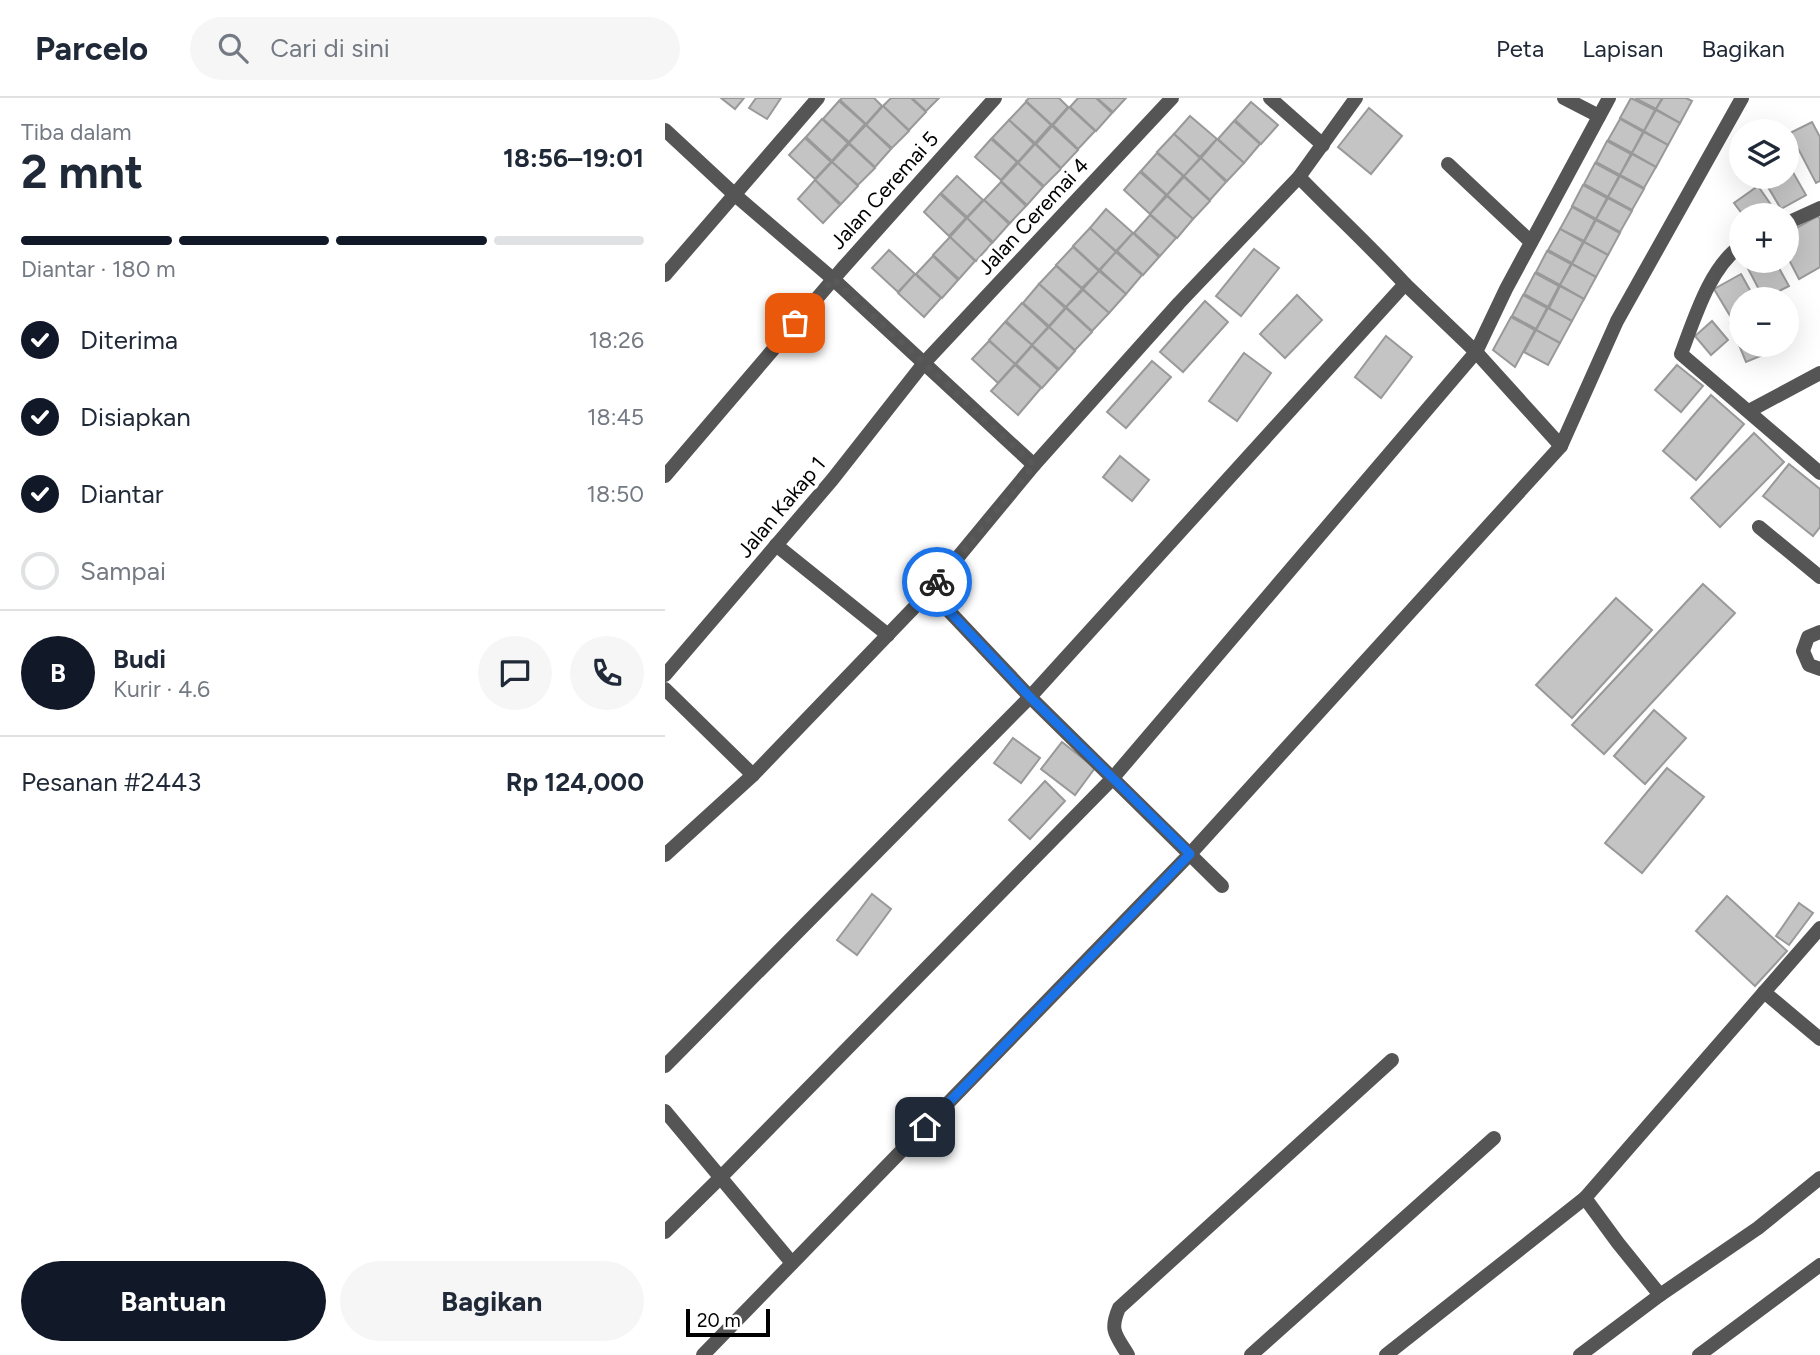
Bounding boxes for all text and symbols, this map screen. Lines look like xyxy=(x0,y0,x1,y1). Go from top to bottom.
search box xyxy=(190,17,680,80)
text: Parcelo xyxy=(35,29,148,68)
icon: search xyxy=(214,29,252,67)
text: Cari di sini xyxy=(270,32,390,64)
text: Peta xyxy=(1496,34,1544,63)
text: Lapisan xyxy=(1582,34,1663,63)
text: Bagikan xyxy=(1701,34,1785,63)
text: Tiba dalam xyxy=(21,118,132,146)
map controls xyxy=(1729,119,1799,357)
button: layers xyxy=(1729,119,1799,189)
street label: Jalan Ceremai 5 xyxy=(825,126,943,254)
text: 18:56–19:01 xyxy=(503,142,644,174)
text: 2 mnt xyxy=(21,144,143,200)
street label: Jalan Ceremai 4 xyxy=(972,152,1094,280)
button: + xyxy=(1729,203,1799,273)
text: Diantar · 180 m xyxy=(21,255,176,283)
button: − xyxy=(1729,287,1799,357)
pin xyxy=(765,293,825,353)
icon: bag xyxy=(776,304,814,342)
icon: check xyxy=(21,321,59,359)
text: Diterima xyxy=(80,324,178,356)
text: 18:26 xyxy=(589,326,644,354)
icon: check xyxy=(21,398,59,436)
text: Disiapkan xyxy=(80,401,191,433)
text: 18:45 xyxy=(587,403,644,431)
street label: Jalan Kakap 1 xyxy=(732,451,830,563)
icon: check xyxy=(21,475,59,513)
text: Diantar xyxy=(80,478,164,510)
text: 18:50 xyxy=(587,480,644,508)
courier xyxy=(902,547,972,617)
text: Sampai xyxy=(80,555,166,587)
icon: bike xyxy=(918,563,956,601)
button: chat xyxy=(478,636,552,710)
button: phone xyxy=(570,636,644,710)
text: Budi xyxy=(113,643,166,675)
text: B xyxy=(50,657,66,689)
text: Kurir · 4.6 xyxy=(113,675,210,703)
text: Pesanan #2443 xyxy=(21,766,201,798)
text: Rp 124,000 xyxy=(506,766,644,798)
pin xyxy=(895,1097,955,1157)
icon: home xyxy=(906,1108,944,1146)
button: Bantuan xyxy=(21,1261,326,1341)
button: Bagikan xyxy=(340,1261,644,1341)
scale bar xyxy=(686,1306,770,1338)
text: 20 m xyxy=(697,1309,741,1332)

